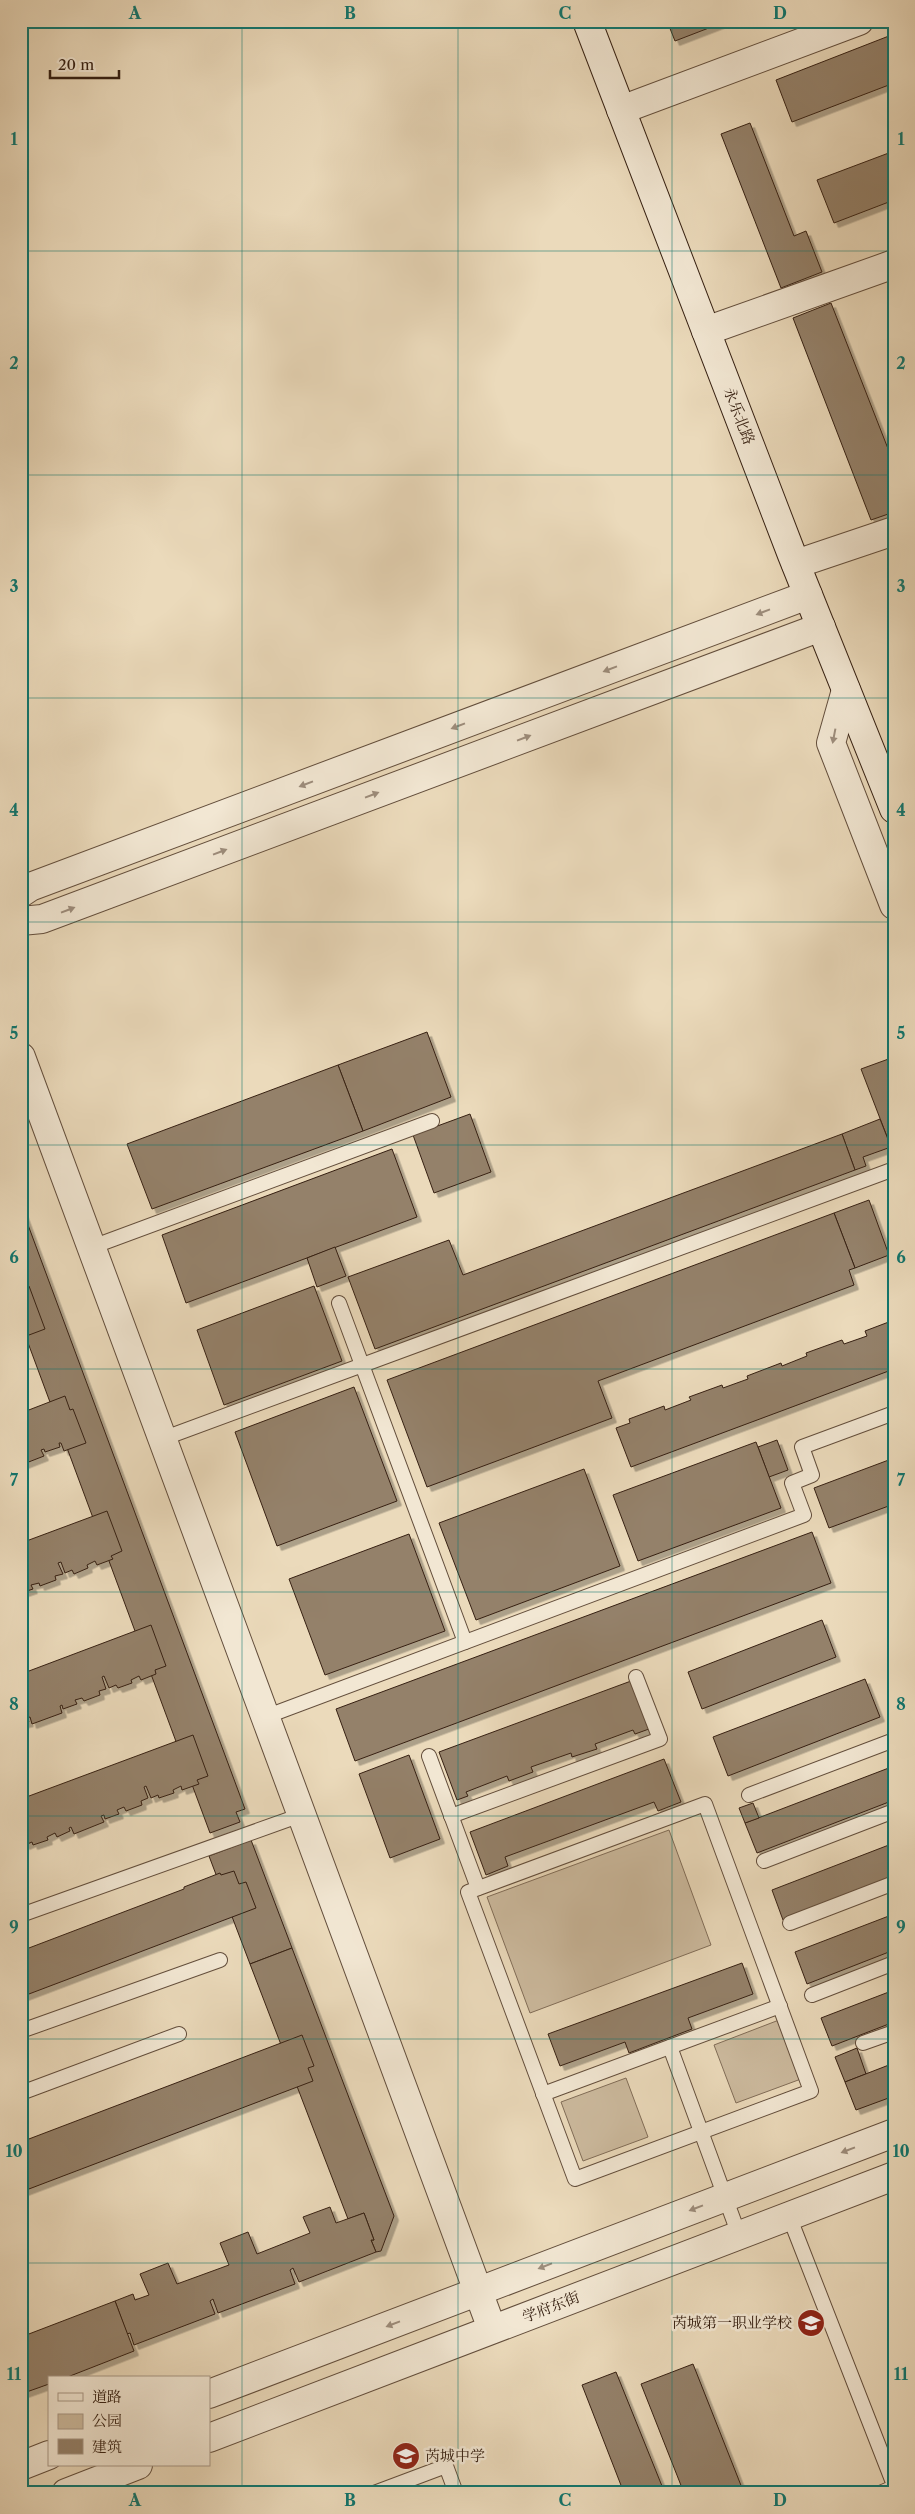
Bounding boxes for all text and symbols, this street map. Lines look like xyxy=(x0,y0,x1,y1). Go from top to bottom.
text: A xyxy=(128,3,142,23)
text: B xyxy=(344,3,356,23)
text: C xyxy=(559,3,571,23)
text: D xyxy=(773,3,787,23)
scale bar xyxy=(50,48,119,80)
text: 20 m xyxy=(58,55,94,74)
text: 1 xyxy=(10,129,18,149)
text: 1 xyxy=(897,129,905,149)
text: 2 xyxy=(9,353,19,373)
text: 2 xyxy=(896,353,906,373)
street label: 永乐北路 xyxy=(720,384,759,447)
text: 3 xyxy=(9,576,19,596)
text: 3 xyxy=(896,576,906,596)
one-way arrow xyxy=(755,609,770,616)
one-way arrow xyxy=(603,666,618,673)
one-way arrow xyxy=(451,723,465,731)
one-way arrow xyxy=(829,729,837,745)
one-way arrow xyxy=(517,734,532,741)
one-way arrow xyxy=(298,780,313,788)
one-way arrow xyxy=(365,791,380,798)
text: 4 xyxy=(9,800,19,820)
text: 4 xyxy=(896,800,906,820)
one-way arrow xyxy=(213,848,228,856)
one-way arrow xyxy=(61,906,76,914)
text: 5 xyxy=(10,1023,19,1043)
text: 5 xyxy=(897,1023,906,1043)
text: 6 xyxy=(9,1247,19,1267)
text: 6 xyxy=(896,1247,906,1267)
text: 7 xyxy=(10,1470,19,1490)
text: 7 xyxy=(897,1470,906,1490)
text: 8 xyxy=(9,1694,19,1714)
text: 8 xyxy=(896,1694,906,1714)
text: 9 xyxy=(9,1917,19,1937)
text: 9 xyxy=(896,1917,906,1937)
text: 10 xyxy=(5,2141,23,2161)
text: 10 xyxy=(892,2141,910,2161)
one-way arrow xyxy=(840,2146,855,2154)
one-way arrow xyxy=(688,2204,703,2212)
one-way arrow xyxy=(537,2263,552,2270)
street label: 学府东街 xyxy=(519,2287,582,2326)
school or university icon: 芮城第一职业学校 xyxy=(796,2308,826,2338)
place label: 芮城第一职业学校 xyxy=(672,2313,792,2332)
one-way arrow xyxy=(385,2320,400,2328)
text: 11 xyxy=(7,2364,22,2384)
text: 11 xyxy=(894,2364,909,2384)
legend xyxy=(48,2376,210,2466)
text: 道路 xyxy=(92,2387,122,2406)
text: 公园 xyxy=(92,2411,122,2430)
text: 建筑 xyxy=(92,2437,122,2456)
school or university icon: 芮城中学 xyxy=(391,2441,421,2471)
place label: 芮城中学 xyxy=(425,2446,485,2465)
text: A xyxy=(128,2490,142,2510)
text: B xyxy=(344,2490,356,2510)
text: C xyxy=(559,2490,571,2510)
text: D xyxy=(773,2490,787,2510)

